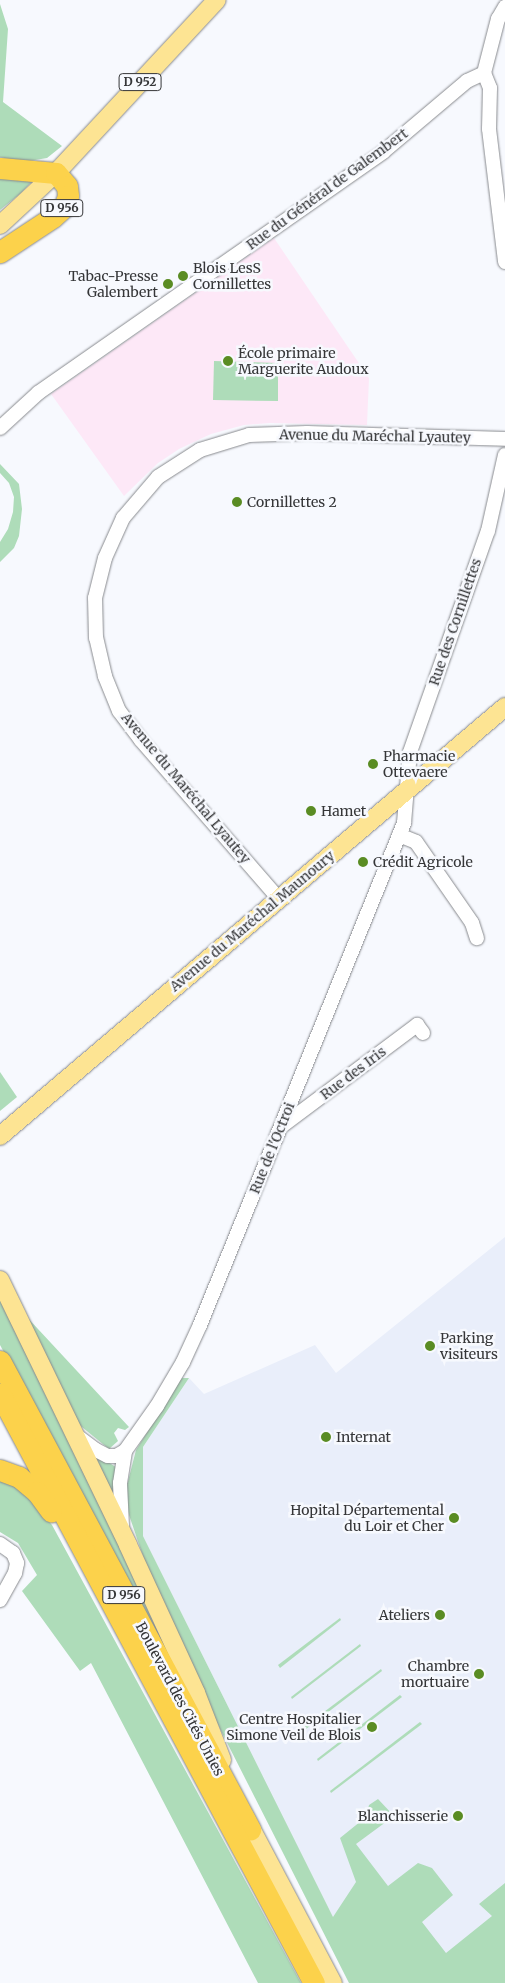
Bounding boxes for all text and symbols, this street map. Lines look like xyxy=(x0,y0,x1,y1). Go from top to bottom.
road number: D 952 xyxy=(118,72,162,91)
street label: Rue du Général de Galembert xyxy=(243,125,411,253)
road number: D 956 xyxy=(40,198,84,218)
place label: Blois LesS Cornillettes xyxy=(193,260,271,292)
place label: Tabac-Presse Galembert xyxy=(68,268,158,300)
marker: Blois LesS Cornillettes xyxy=(177,270,189,282)
marker: Tabac-Presse Galembert xyxy=(162,278,174,290)
place label: École primaire Marguerite Audoux xyxy=(238,345,368,378)
marker: École primaire Marguerite Audoux xyxy=(222,355,234,367)
street label: Avenue du Maréchal Lyautey xyxy=(279,426,471,446)
place label: Cornillettes 2 xyxy=(247,494,337,510)
marker: Cornillettes 2 xyxy=(231,496,243,508)
street label: Rue des Cornillettes xyxy=(425,556,485,688)
street label: Avenue du Maréchal Lyautey xyxy=(118,709,254,867)
place label: Pharmacie Ottevaere xyxy=(383,748,455,780)
marker: Pharmacie Ottevaere xyxy=(367,758,379,770)
place label: Hamet xyxy=(321,803,366,819)
marker: Hamet xyxy=(305,805,317,817)
street label: Avenue du Maréchal Maunoury xyxy=(166,847,338,995)
place label: Crédit Agricole xyxy=(373,854,473,870)
marker: Crédit Agricole xyxy=(357,856,369,868)
street label: Rue des Iris xyxy=(317,1043,389,1103)
street label: Rue de l'Octroi xyxy=(246,1100,298,1196)
place label: Parking visiteurs xyxy=(440,1330,498,1362)
marker: Parking visiteurs xyxy=(424,1340,436,1352)
place label: Internat xyxy=(336,1429,391,1445)
marker: Internat xyxy=(320,1431,332,1443)
place label: Hopital Départemental du Loir et Cher xyxy=(290,1502,444,1534)
marker: Hopital Départemental du Loir et Cher xyxy=(448,1512,460,1524)
road number: D 956 xyxy=(102,1586,146,1604)
place label: Ateliers xyxy=(379,1607,430,1623)
marker: Ateliers xyxy=(434,1609,446,1621)
street label: Boulevard des Cités Unies xyxy=(132,1619,228,1779)
place label: Chambre mortuaire xyxy=(401,1658,469,1690)
marker: Chambre mortuaire xyxy=(473,1668,485,1680)
place label: Centre Hospitalier Simone Veil de Blois xyxy=(226,1711,361,1744)
marker: Centre Hospitalier Simone Veil de Blois xyxy=(365,1720,379,1734)
place label: Blanchisserie xyxy=(358,1808,448,1824)
marker: Blanchisserie xyxy=(452,1810,464,1822)

